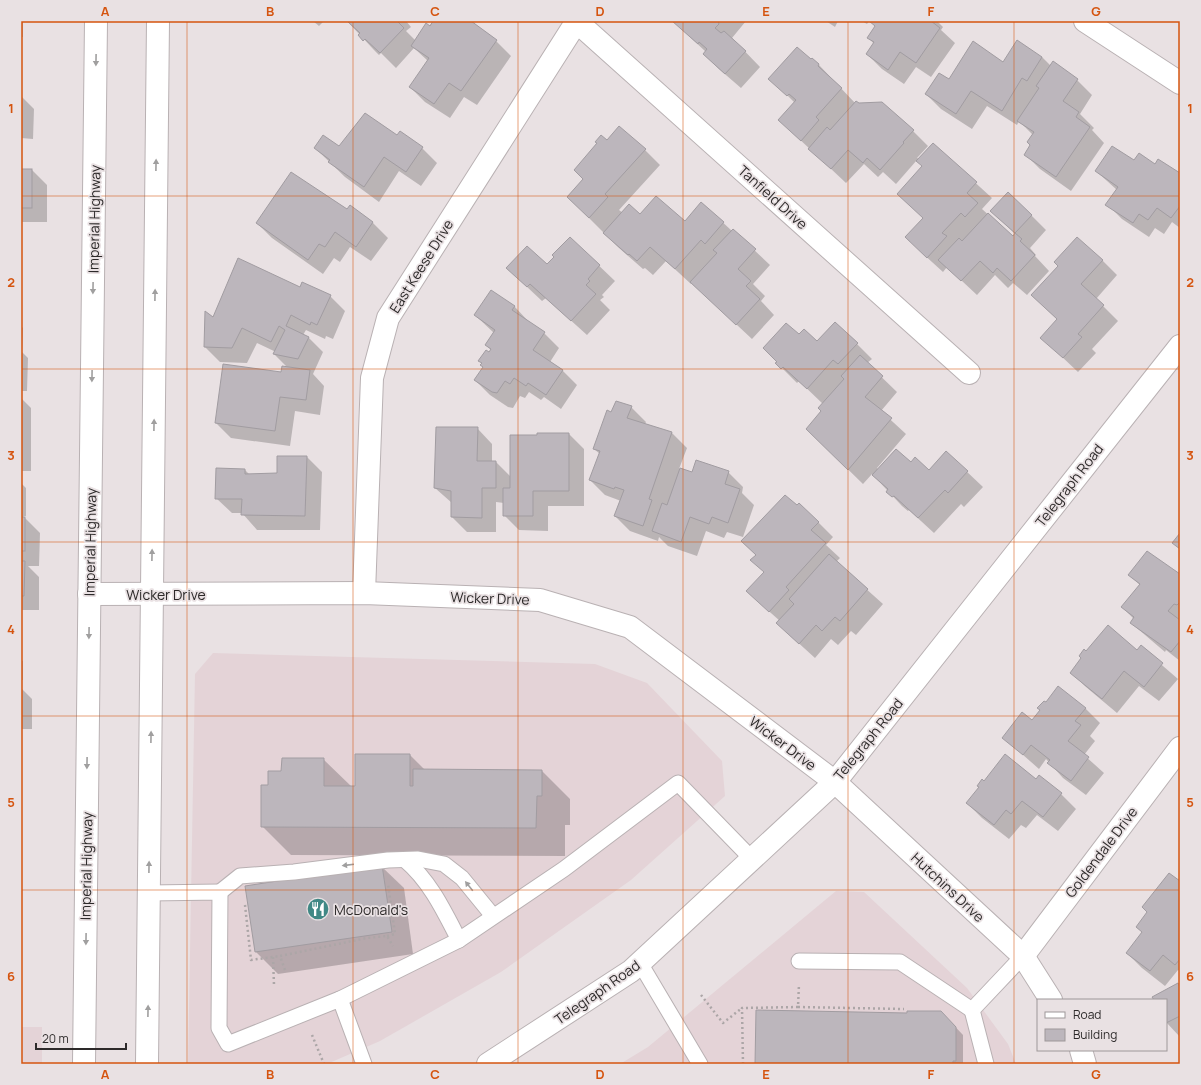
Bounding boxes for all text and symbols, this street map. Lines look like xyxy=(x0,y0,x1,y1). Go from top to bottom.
text: A xyxy=(101,2,110,20)
text: B xyxy=(266,2,274,20)
text: C xyxy=(430,2,440,20)
text: D xyxy=(595,2,605,20)
text: E xyxy=(762,2,770,20)
text: F xyxy=(928,2,935,20)
text: G xyxy=(1091,2,1101,20)
one-way arrow xyxy=(92,54,99,66)
text: 1 xyxy=(8,99,14,117)
text: 1 xyxy=(1187,99,1193,117)
one-way arrow xyxy=(153,158,159,171)
street label: Tanfield Drive xyxy=(734,161,812,233)
street label: Imperial Highway xyxy=(84,164,104,273)
street label: East Keese Drive xyxy=(385,216,457,316)
text: 2 xyxy=(7,273,15,291)
text: 2 xyxy=(1186,273,1194,291)
one-way arrow xyxy=(90,282,96,295)
one-way arrow xyxy=(152,288,158,301)
one-way arrow xyxy=(89,370,95,383)
one-way arrow xyxy=(151,418,157,431)
street label: Telegraph Road xyxy=(1031,440,1107,530)
text: 3 xyxy=(7,446,15,464)
text: 3 xyxy=(1186,446,1194,464)
street label: Imperial Highway xyxy=(80,487,100,596)
one-way arrow xyxy=(149,549,156,561)
street label: Wicker Drive xyxy=(126,585,206,604)
street label: Wicker Drive xyxy=(450,587,530,609)
text: 4 xyxy=(7,620,15,638)
text: 4 xyxy=(1186,620,1194,638)
one-way arrow xyxy=(86,627,92,640)
street label: Telegraph Road xyxy=(829,694,907,784)
street label: Wicker Drive xyxy=(746,712,820,774)
one-way arrow xyxy=(147,731,154,743)
one-way arrow xyxy=(84,757,91,769)
text: 5 xyxy=(7,793,15,811)
text: 5 xyxy=(1186,793,1194,811)
street label: Goldendale Drive xyxy=(1061,803,1141,901)
street label: Imperial Highway xyxy=(76,811,96,920)
street label: Hutchins Drive xyxy=(907,848,989,926)
one-way arrow xyxy=(146,860,152,873)
one-way arrow xyxy=(342,862,354,868)
one-way arrow xyxy=(464,881,473,892)
restaurant icon: McDonald's xyxy=(305,896,331,922)
place label: McDonald's xyxy=(334,900,408,919)
one-way arrow xyxy=(82,933,89,945)
street label: Telegraph Road xyxy=(550,955,644,1029)
text: 6 xyxy=(7,967,15,985)
text: 6 xyxy=(1186,967,1194,985)
legend xyxy=(1037,999,1167,1051)
one-way arrow xyxy=(145,1004,151,1017)
text: Road xyxy=(1073,1006,1101,1023)
scale bar xyxy=(36,1025,126,1051)
text: Building xyxy=(1073,1026,1117,1043)
text: 20 m xyxy=(42,1030,69,1047)
text: A xyxy=(101,1065,110,1083)
text: B xyxy=(266,1065,274,1083)
text: C xyxy=(430,1065,440,1083)
text: D xyxy=(595,1065,605,1083)
text: E xyxy=(762,1065,770,1083)
text: F xyxy=(928,1065,935,1083)
text: G xyxy=(1091,1065,1101,1083)

